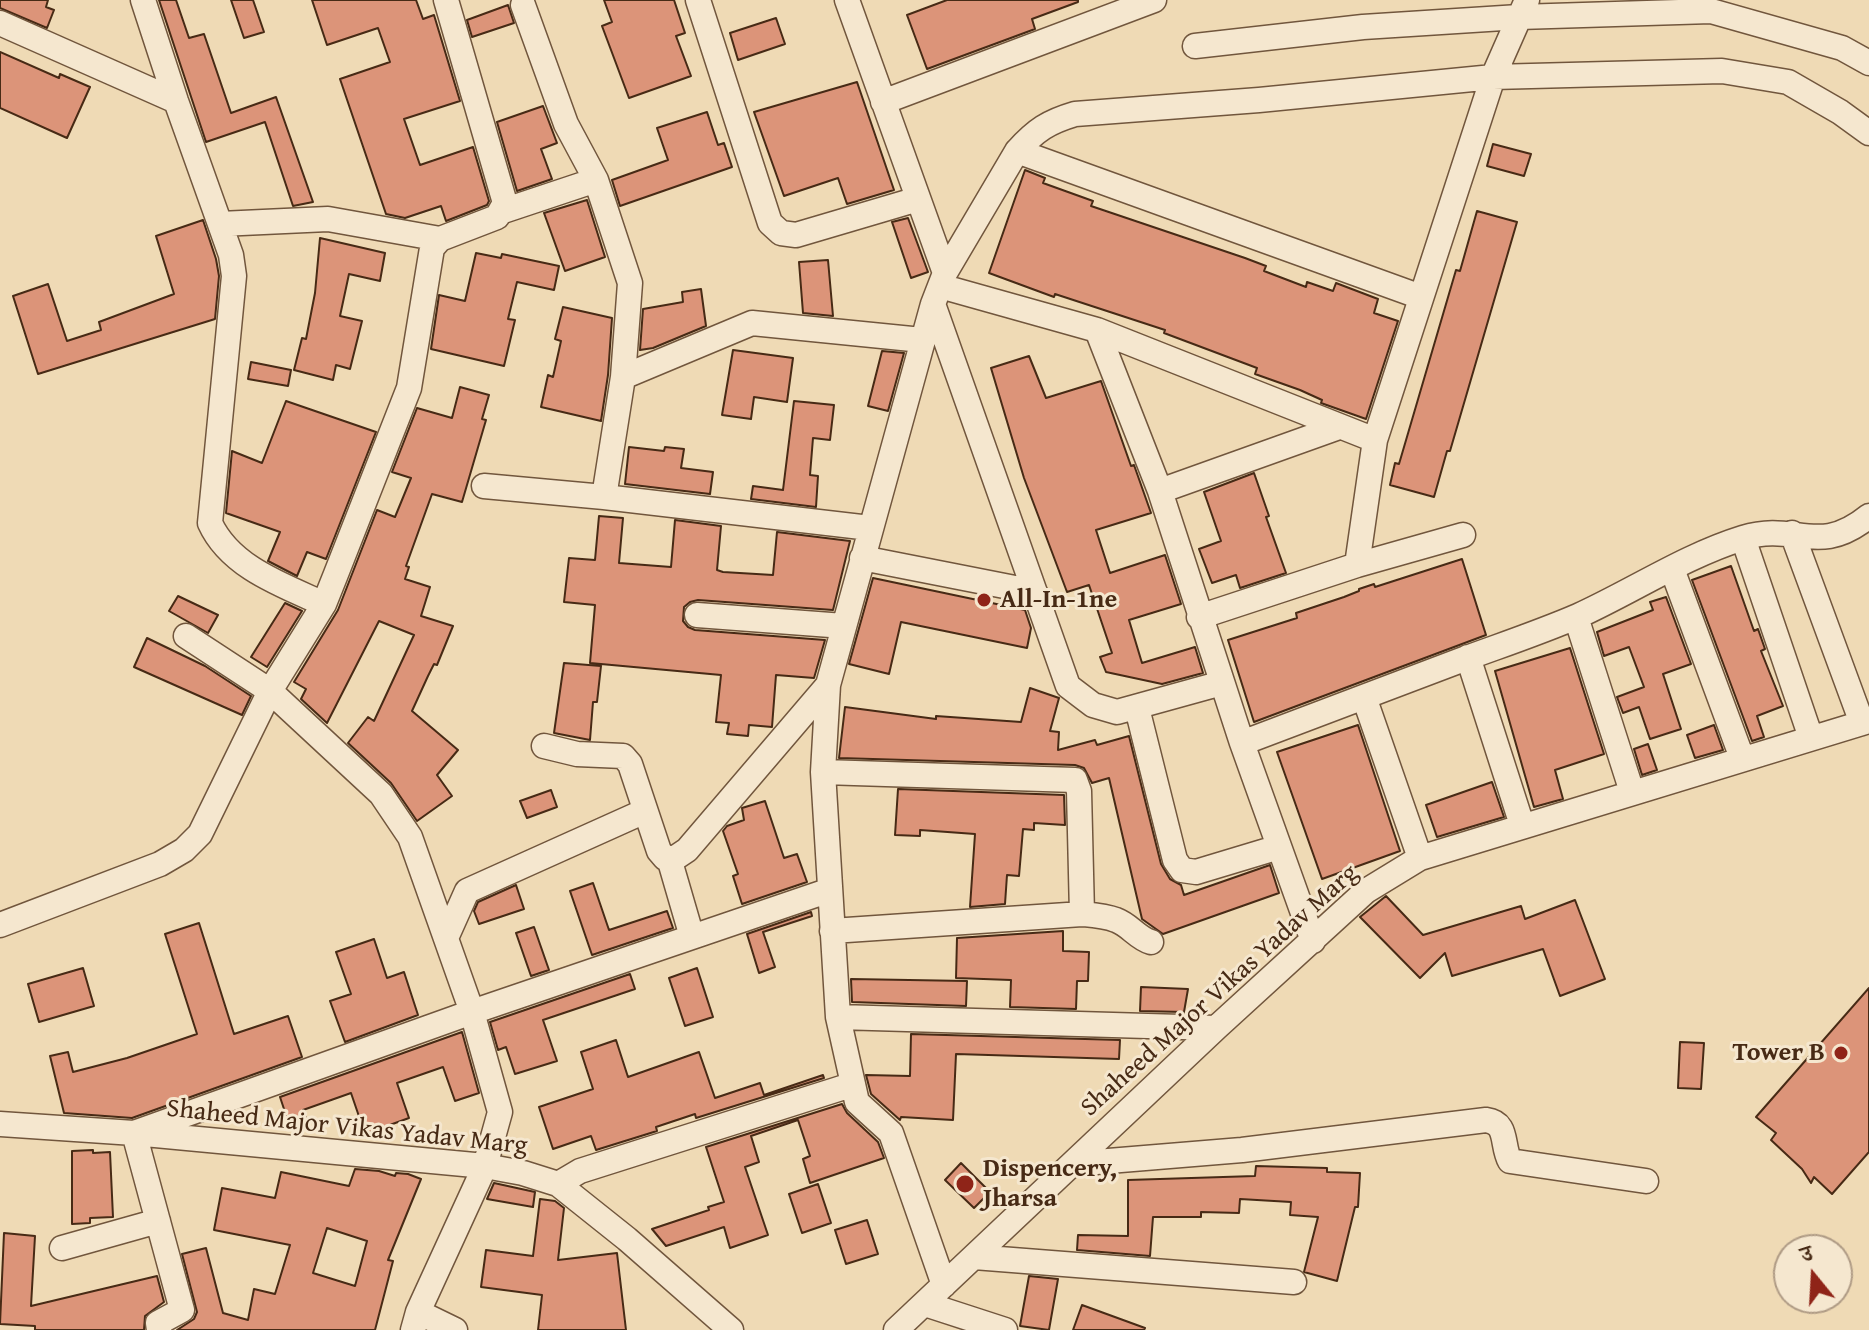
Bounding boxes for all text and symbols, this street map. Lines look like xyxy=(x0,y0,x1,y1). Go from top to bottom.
place label: All-In-1ne xyxy=(1000,584,1117,616)
marker: All-In-1ne xyxy=(975,591,993,609)
street label: Shaheed Major Vikas Yadav Marg xyxy=(1075,858,1365,1124)
place label: Tower B xyxy=(1733,1037,1825,1069)
marker: Tower B xyxy=(1832,1044,1850,1062)
street label: Shaheed Major Vikas Yadav Marg xyxy=(165,1094,529,1162)
place label: Dispencery, Jharsa xyxy=(983,1153,1117,1214)
marker: Dispencery, Jharsa xyxy=(954,1173,976,1195)
north arrow xyxy=(1773,1234,1853,1314)
text: उ xyxy=(1796,1236,1816,1270)

